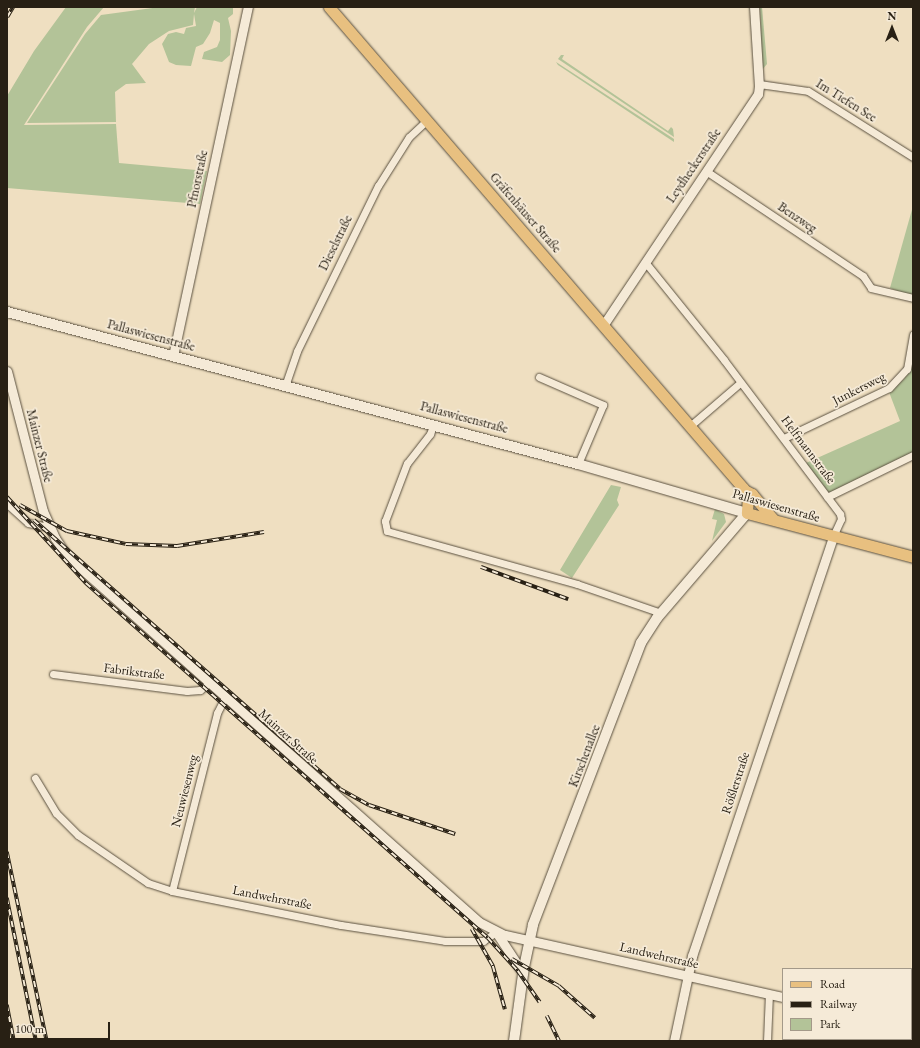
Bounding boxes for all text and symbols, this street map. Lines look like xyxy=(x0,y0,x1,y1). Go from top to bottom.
north arrow xyxy=(872,8,912,48)
text: N xyxy=(888,9,896,23)
street label: Im Tiefen See xyxy=(813,76,879,126)
street label: Leydheckerstraße xyxy=(663,126,725,206)
street label: Pfnorstraße xyxy=(184,149,212,209)
street label: Gräfenhäuser Straße xyxy=(486,170,564,256)
street label: Benzweg xyxy=(774,199,820,237)
street label: Dieselstraße xyxy=(316,213,356,273)
street label: Pallaswiesenstraße xyxy=(105,317,197,355)
street label: Junkersweg xyxy=(830,369,888,409)
street label: Pallaswiesenstraße xyxy=(418,399,510,437)
street label: Mainzer Straße xyxy=(22,408,56,484)
street label: Helfmannstraße xyxy=(777,413,839,487)
street label: Pallaswiesenstraße xyxy=(731,486,821,526)
street label: Fabrikstraße xyxy=(103,661,165,683)
street label: Mainzer Straße xyxy=(255,706,321,768)
street label: Kirschenallee xyxy=(566,722,604,790)
street label: Rößlerstraße xyxy=(719,750,753,816)
street label: Neuwiesenweg xyxy=(168,753,202,829)
street label: Landwehrstraße xyxy=(231,883,313,913)
street label: Landwehrstraße xyxy=(618,939,700,973)
legend xyxy=(782,968,912,1040)
text: Road xyxy=(820,976,845,992)
text: Railway xyxy=(820,996,857,1012)
scale bar xyxy=(10,1014,112,1040)
text: Park xyxy=(820,1016,840,1032)
text: 100 m xyxy=(15,1021,44,1037)

